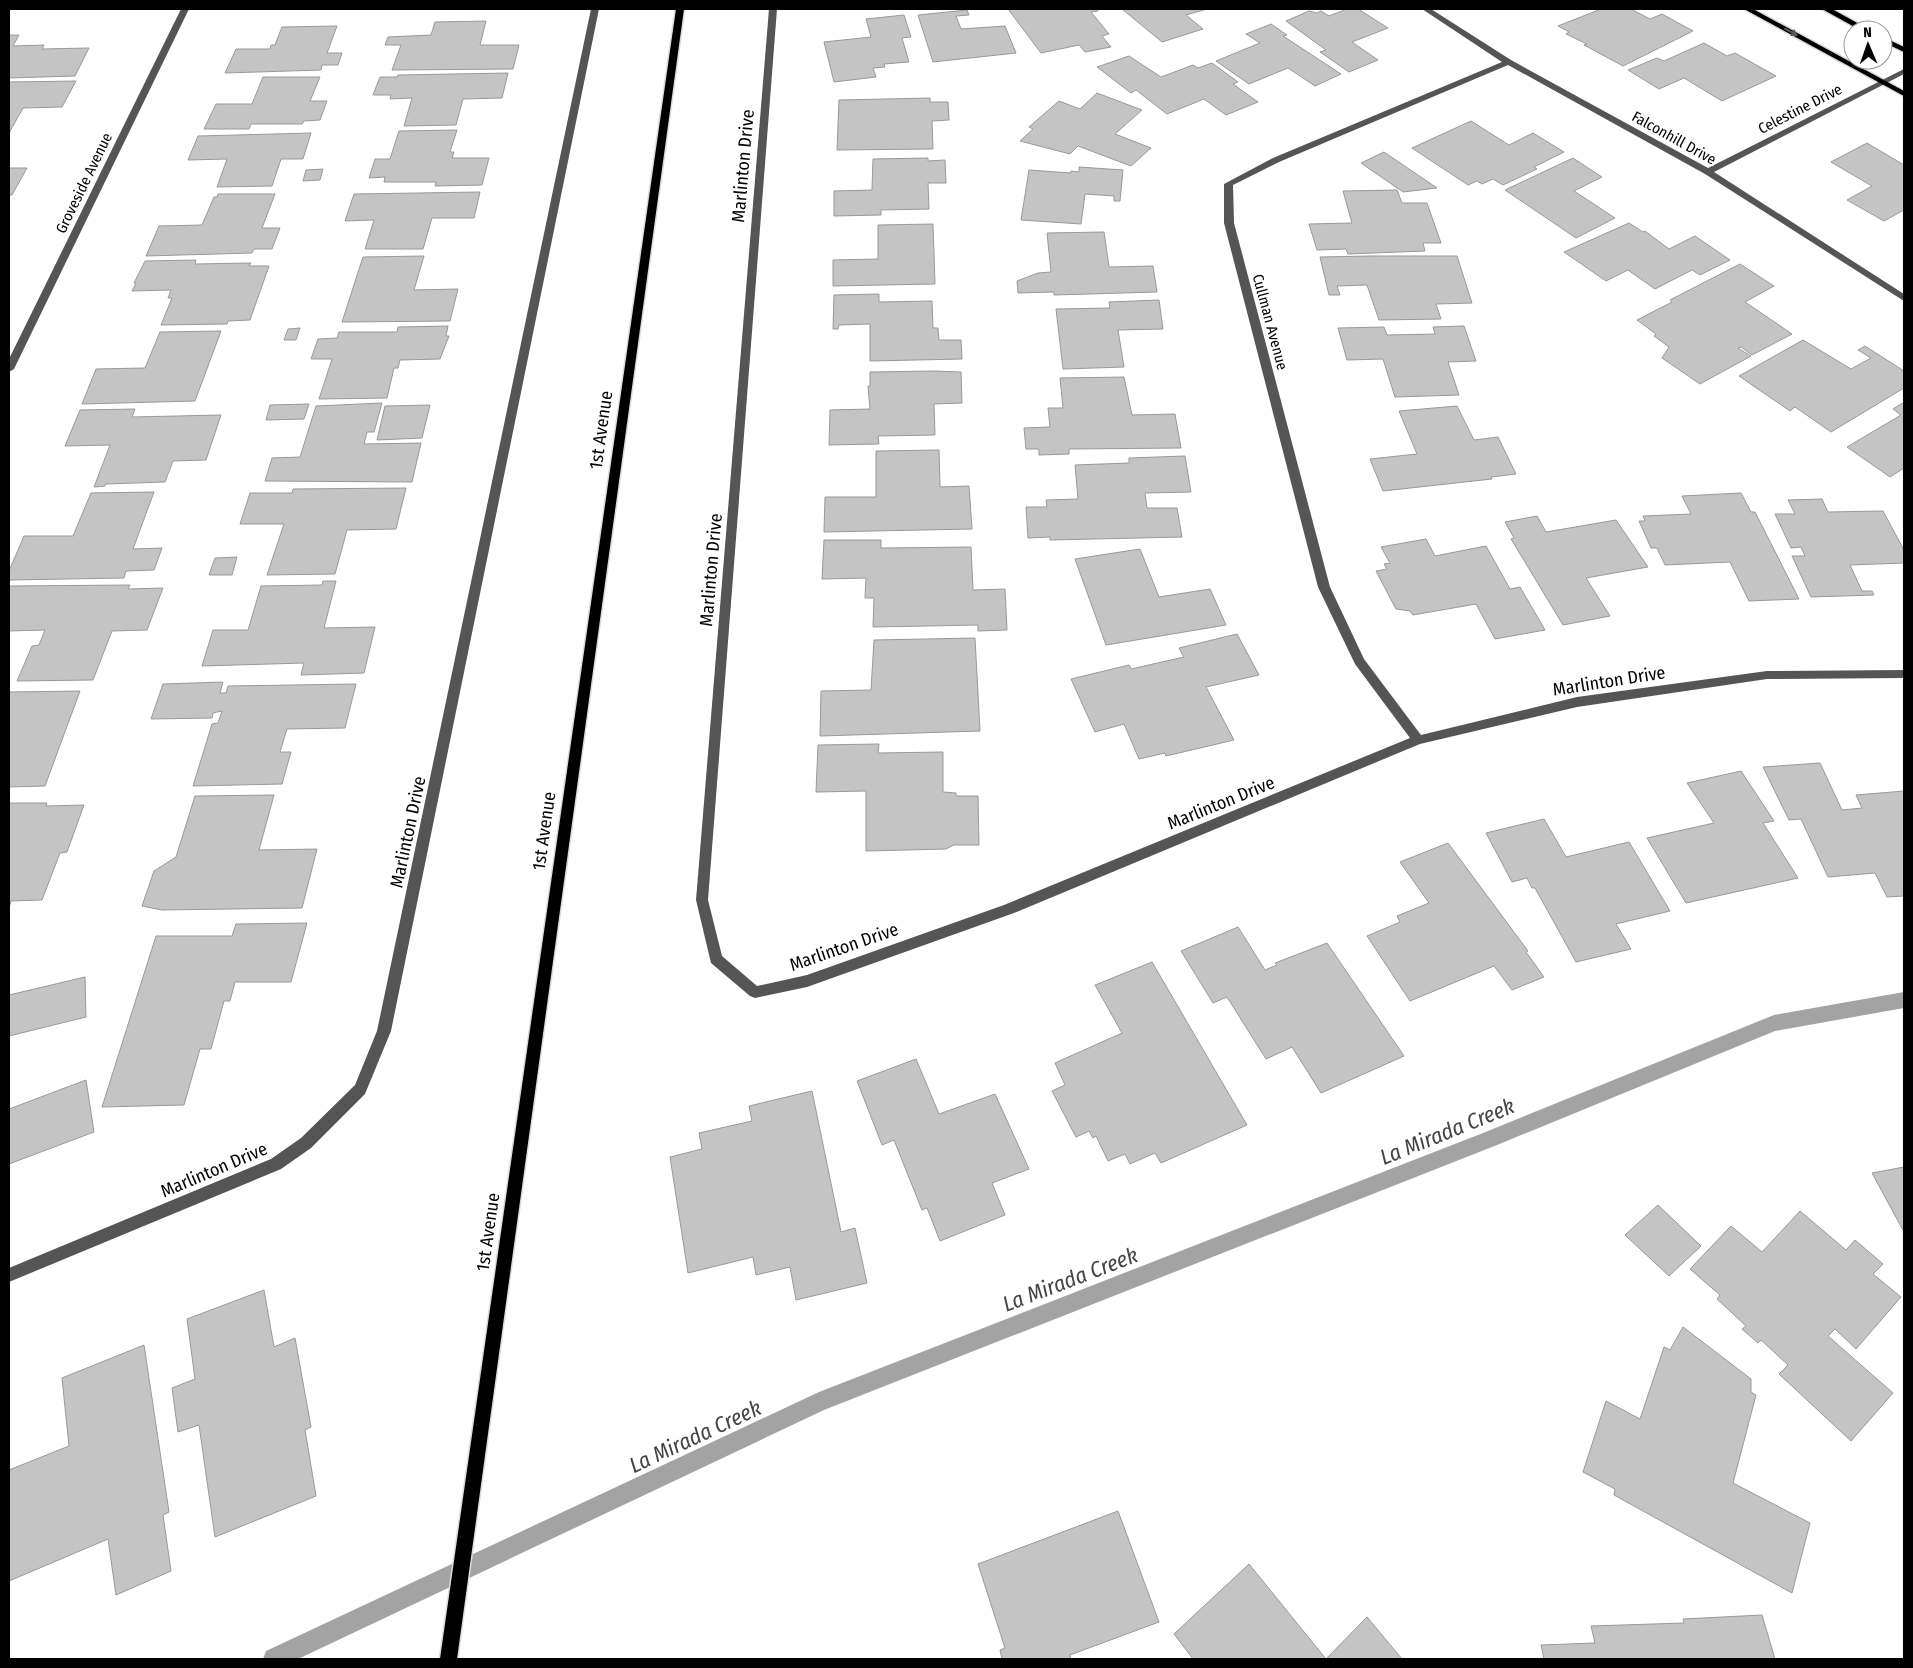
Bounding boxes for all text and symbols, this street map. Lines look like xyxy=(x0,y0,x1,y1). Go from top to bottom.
north arrow xyxy=(1843,20,1893,70)
text: N xyxy=(1863,24,1872,41)
one-way arrow xyxy=(1784,28,1798,36)
street label: Celestine Drive xyxy=(1755,80,1845,138)
street label: Falconhill Drive xyxy=(1629,107,1719,169)
street label: Marlinton Drive xyxy=(727,108,759,224)
street label: Groveside Avenue xyxy=(52,130,116,236)
street label: Cullman Avenue xyxy=(1249,272,1291,372)
street label: 1st Avenue xyxy=(585,389,617,471)
street label: Marlinton Drive xyxy=(695,512,727,628)
street label: Marlinton Drive xyxy=(1551,661,1667,701)
street label: Marlinton Drive xyxy=(1164,771,1278,834)
street label: Marlinton Drive xyxy=(385,774,431,890)
street label: 1st Avenue xyxy=(528,790,560,872)
street label: Marlinton Drive xyxy=(787,918,901,976)
water label: La Mirada Creek xyxy=(1376,1092,1519,1171)
street label: Marlinton Drive xyxy=(157,1138,271,1202)
street label: 1st Avenue xyxy=(472,1191,504,1273)
water label: La Mirada Creek xyxy=(999,1241,1142,1318)
water label: La Mirada Creek xyxy=(625,1394,766,1479)

